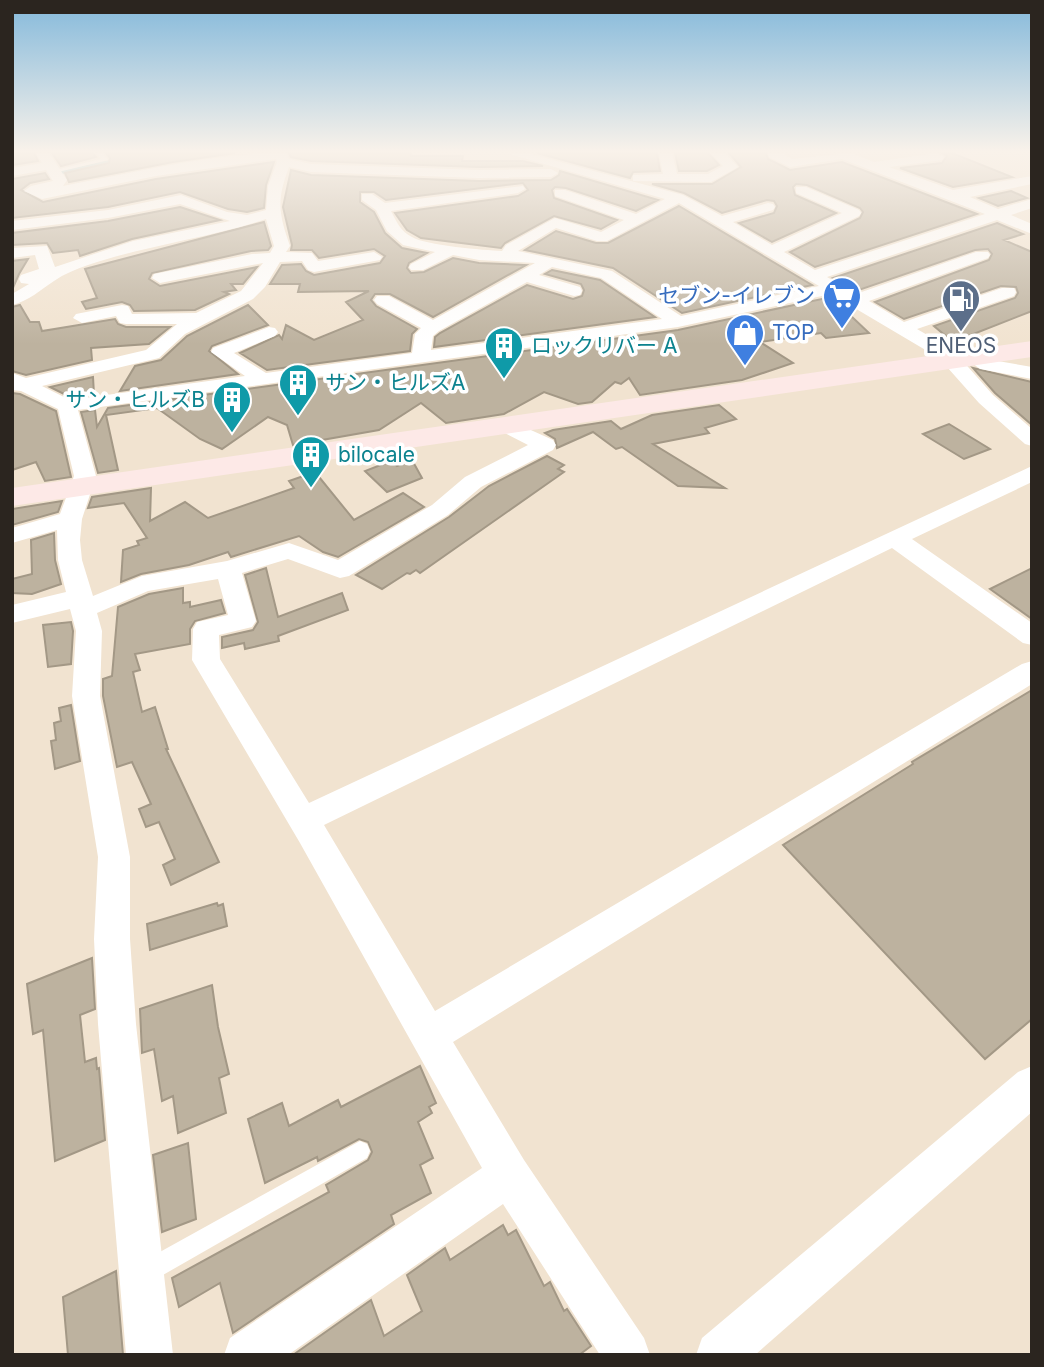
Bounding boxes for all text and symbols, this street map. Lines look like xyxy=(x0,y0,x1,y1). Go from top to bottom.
supermarket icon: セブン-イレブン xyxy=(821,275,863,330)
fuel station icon: ENEOS xyxy=(940,278,982,333)
place label: セブン-イレブン xyxy=(658,283,815,308)
shop icon: TOP xyxy=(724,312,766,367)
place label: TOP xyxy=(772,320,814,345)
building icon: ロックリバー A xyxy=(483,325,525,380)
place label: ロックリバー A xyxy=(531,333,677,358)
place label: ENEOS xyxy=(926,333,996,358)
building icon: サン・ヒルズA xyxy=(277,362,319,417)
place label: サン・ヒルズA xyxy=(325,370,466,395)
building icon: サン・ヒルズB xyxy=(211,379,253,434)
place label: サン・ヒルズB xyxy=(65,387,205,412)
building icon: bilocale xyxy=(290,434,332,489)
place label: bilocale xyxy=(338,442,415,467)

